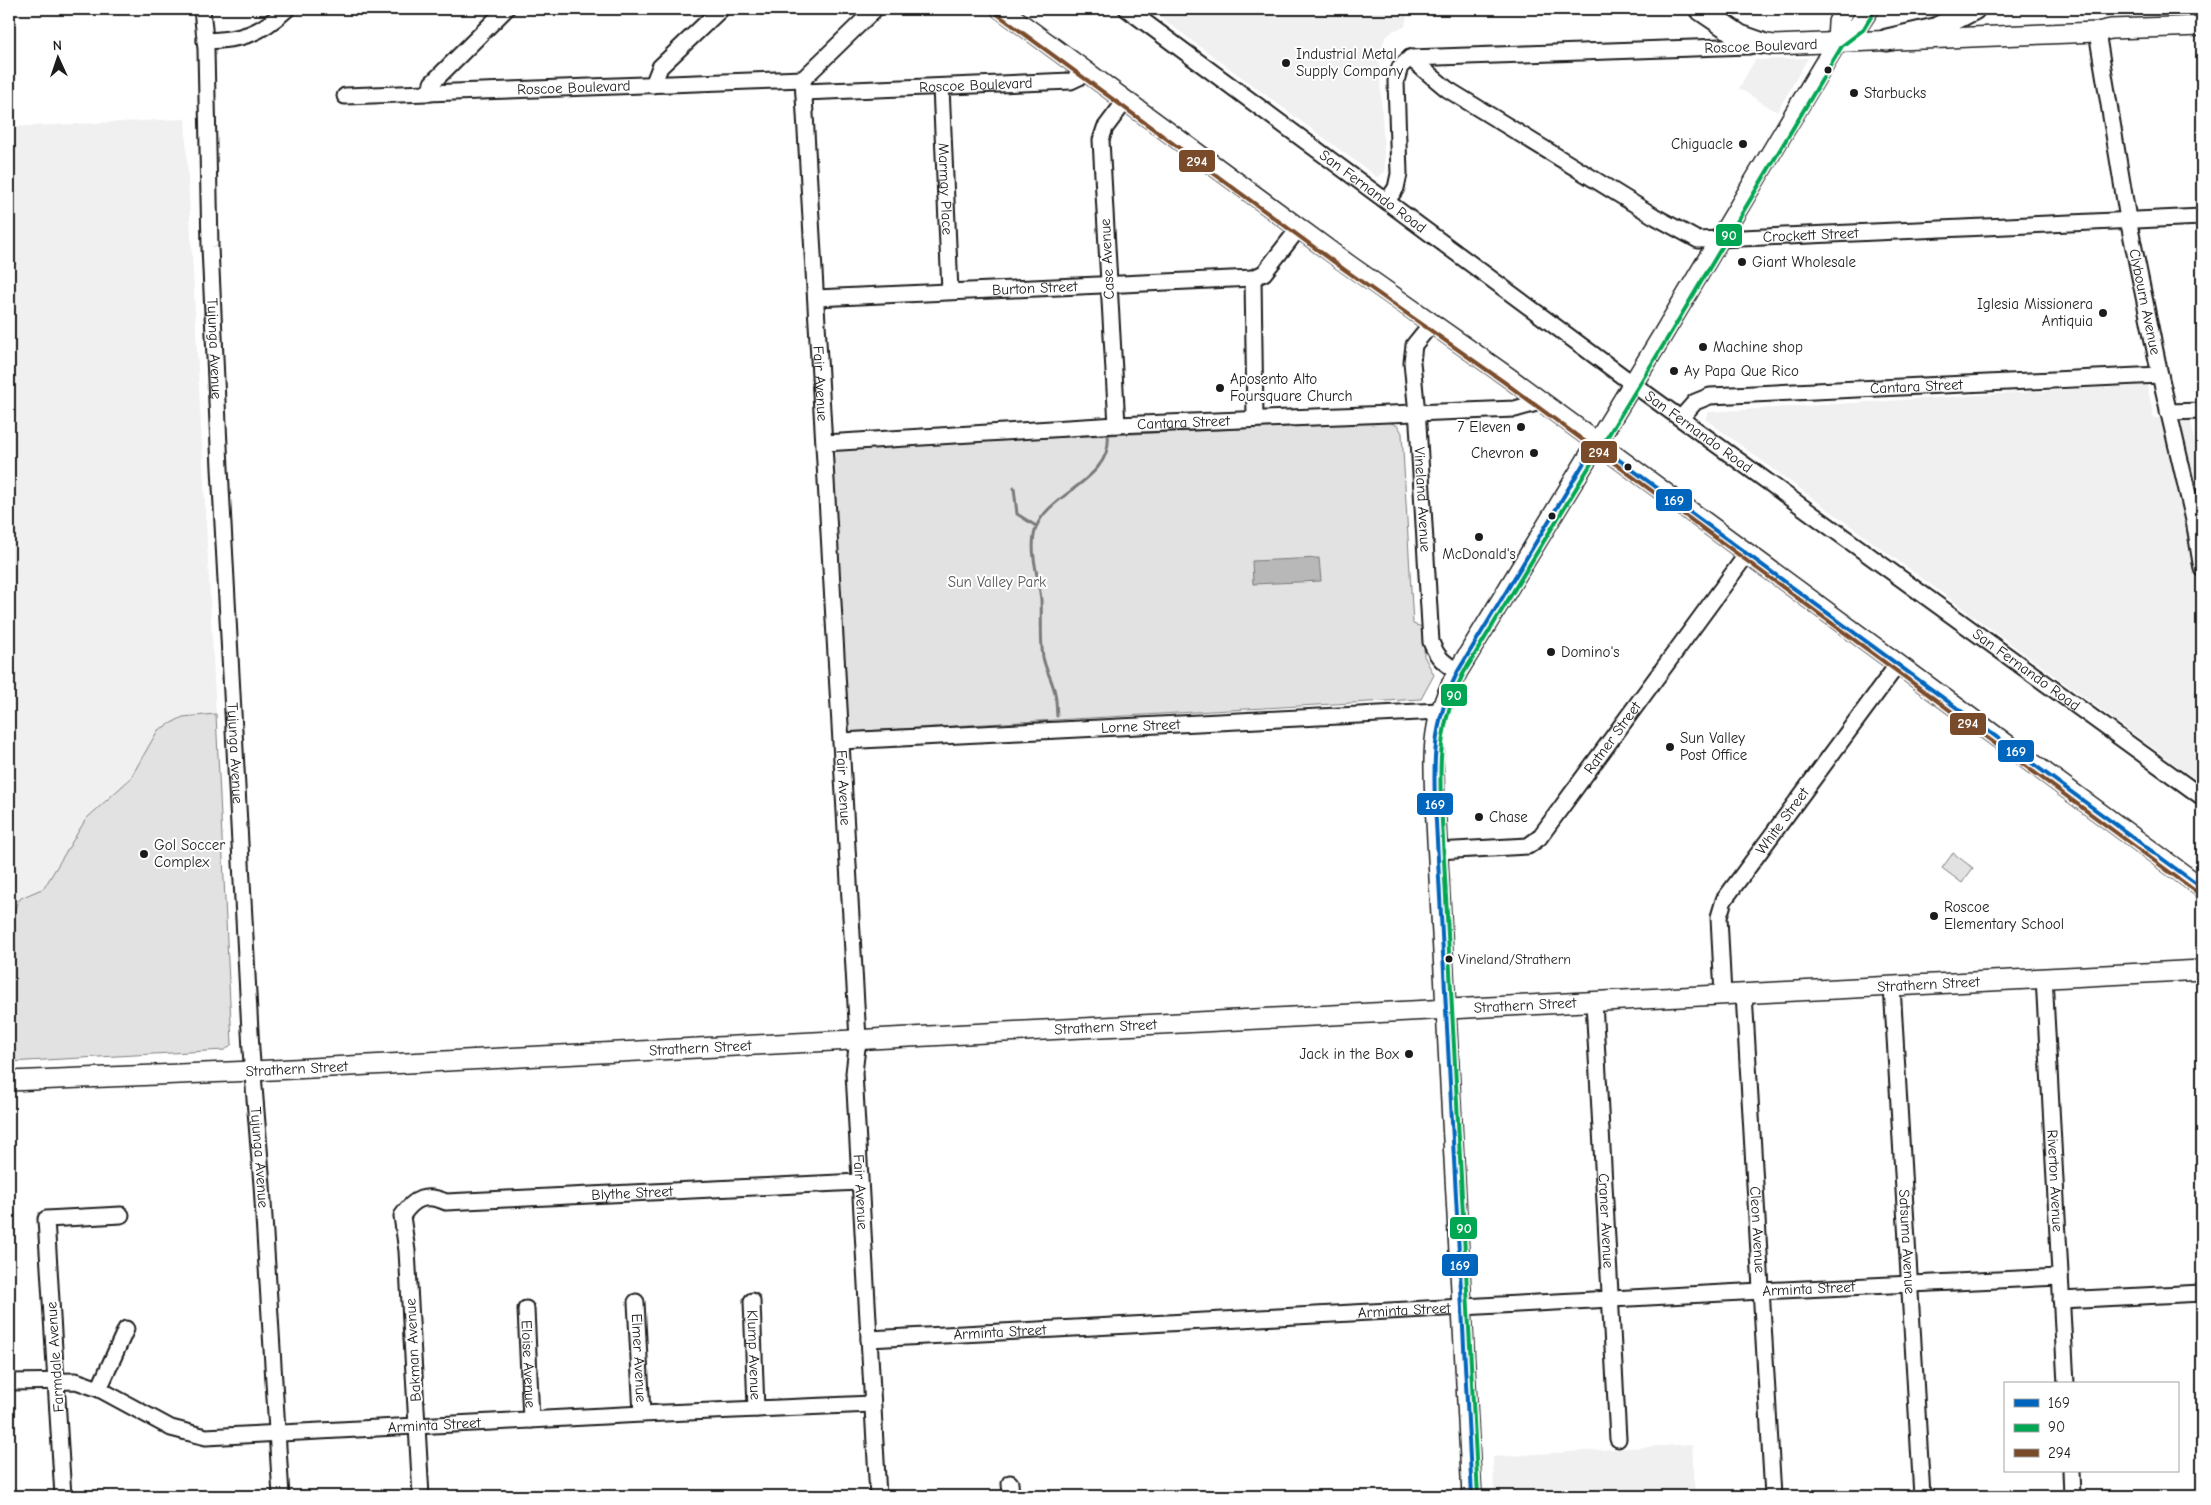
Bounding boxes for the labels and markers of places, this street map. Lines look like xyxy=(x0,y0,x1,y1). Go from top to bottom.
place label: Industrial Metal Supply Company xyxy=(1296,45,1403,80)
marker: Industrial Metal Supply Company xyxy=(1280,57,1292,69)
unlabelled marker xyxy=(1823,65,1833,75)
place label: Starbucks xyxy=(1864,84,1926,102)
marker: Starbucks xyxy=(1848,87,1860,99)
place label: Chiguacle xyxy=(1671,135,1733,153)
marker: Chiguacle xyxy=(1737,138,1749,150)
place label: Giant Wholesale xyxy=(1752,253,1856,271)
marker: Giant Wholesale xyxy=(1736,256,1748,268)
place label: Iglesia Missionera Antiquia xyxy=(1977,295,2093,330)
marker: Iglesia Missionera Antiquia xyxy=(2097,307,2109,319)
place label: Machine shop xyxy=(1713,338,1803,356)
marker: Machine shop xyxy=(1697,341,1709,353)
place label: Ay Papa Que Rico xyxy=(1684,362,1799,380)
marker: Ay Papa Que Rico xyxy=(1668,365,1680,377)
place label: Aposento Alto Foursquare Church xyxy=(1230,370,1353,405)
marker: Aposento Alto Foursquare Church xyxy=(1214,382,1226,394)
place label: 7 Eleven xyxy=(1457,418,1511,436)
marker: 7 Eleven xyxy=(1515,421,1527,433)
place label: Chevron xyxy=(1471,444,1524,462)
marker: Chevron xyxy=(1528,447,1540,459)
unlabelled marker xyxy=(1623,462,1633,472)
unlabelled marker xyxy=(1547,511,1557,521)
marker: McDonald's xyxy=(1473,531,1485,543)
place label: McDonald's xyxy=(1442,545,1516,563)
place label: Domino's xyxy=(1561,643,1620,661)
marker: Domino's xyxy=(1545,646,1557,658)
place label: Sun Valley Post Office xyxy=(1680,729,1748,764)
marker: Sun Valley Post Office xyxy=(1664,741,1676,753)
place label: Chase xyxy=(1489,808,1528,826)
marker: Chase xyxy=(1473,811,1485,823)
place label: Gol Soccer Complex xyxy=(154,836,225,871)
marker: Gol Soccer Complex xyxy=(138,848,150,860)
place label: Roscoe Elementary School xyxy=(1944,898,2064,933)
marker: Roscoe Elementary School xyxy=(1928,910,1940,922)
place label: Vineland/Strathern xyxy=(1458,951,1571,968)
marker: Vineland/Strathern xyxy=(1444,954,1454,964)
place label: Jack in the Box xyxy=(1299,1045,1400,1063)
marker: Jack in the Box xyxy=(1403,1048,1415,1060)

